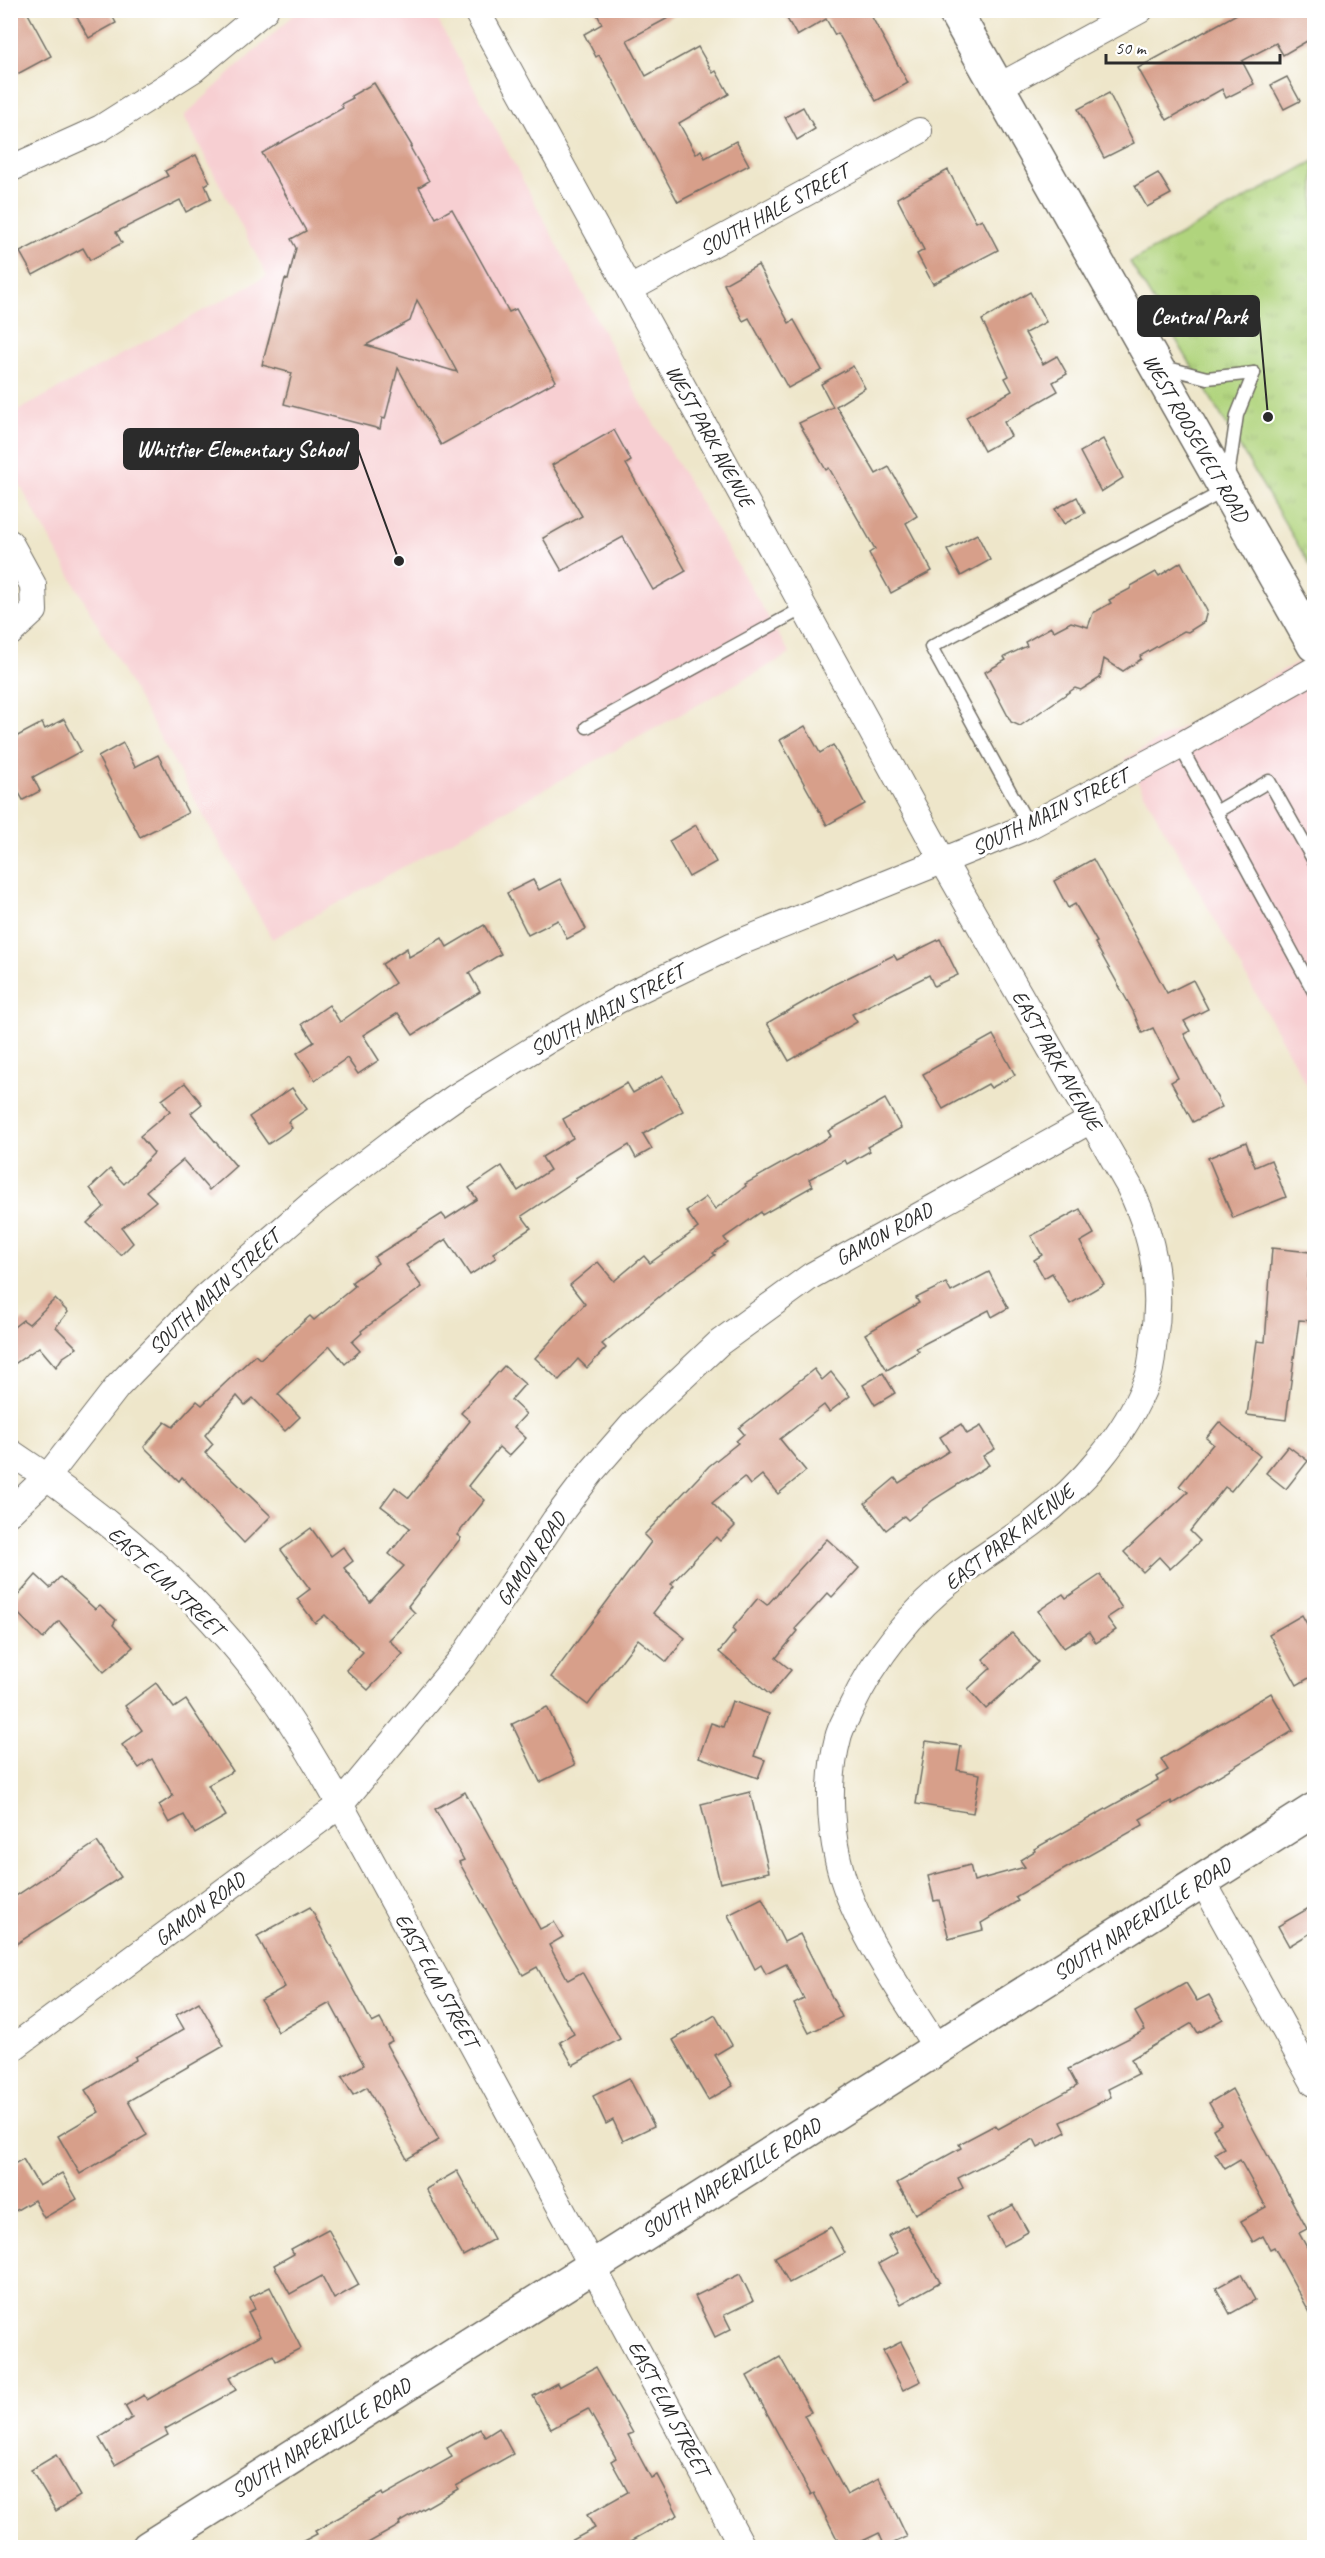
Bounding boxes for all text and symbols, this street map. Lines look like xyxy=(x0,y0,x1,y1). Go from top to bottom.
scale bar xyxy=(1106,27,1280,65)
text: 50 m xyxy=(1115,37,1148,59)
street label: SOUTH HALE STREET xyxy=(695,156,858,262)
callout: Central Park xyxy=(1138,296,1259,336)
text: Central Park xyxy=(1151,303,1249,331)
street label: WEST ROOSEVELT ROAD xyxy=(1137,349,1256,528)
street label: WEST PARK AVENUE xyxy=(660,360,761,514)
callout: Whittier Elementary School xyxy=(124,429,358,469)
text: Whittier Elementary School xyxy=(136,436,350,464)
street label: SOUTH MAIN STREET xyxy=(968,761,1137,861)
street label: SOUTH MAIN STREET xyxy=(526,956,693,1062)
street label: EAST PARK AVENUE xyxy=(1006,985,1109,1137)
street label: GAMON ROAD xyxy=(831,1196,939,1271)
street label: SOUTH MAIN STREET xyxy=(143,1221,289,1360)
street label: EAST PARK AVENUE xyxy=(939,1477,1081,1596)
street label: GAMON ROAD xyxy=(490,1506,573,1611)
street label: EAST ELM STREET xyxy=(103,1521,233,1645)
street label: SOUTH NAPERVILLE ROAD xyxy=(1048,1851,1237,1986)
street label: GAMON ROAD xyxy=(149,1865,252,1952)
street label: EAST ELM STREET xyxy=(389,1908,487,2056)
street label: SOUTH NAPERVILLE ROAD xyxy=(636,2111,827,2244)
street label: EAST ELM STREET xyxy=(623,2336,718,2485)
street label: SOUTH NAPERVILLE ROAD xyxy=(226,2371,417,2504)

